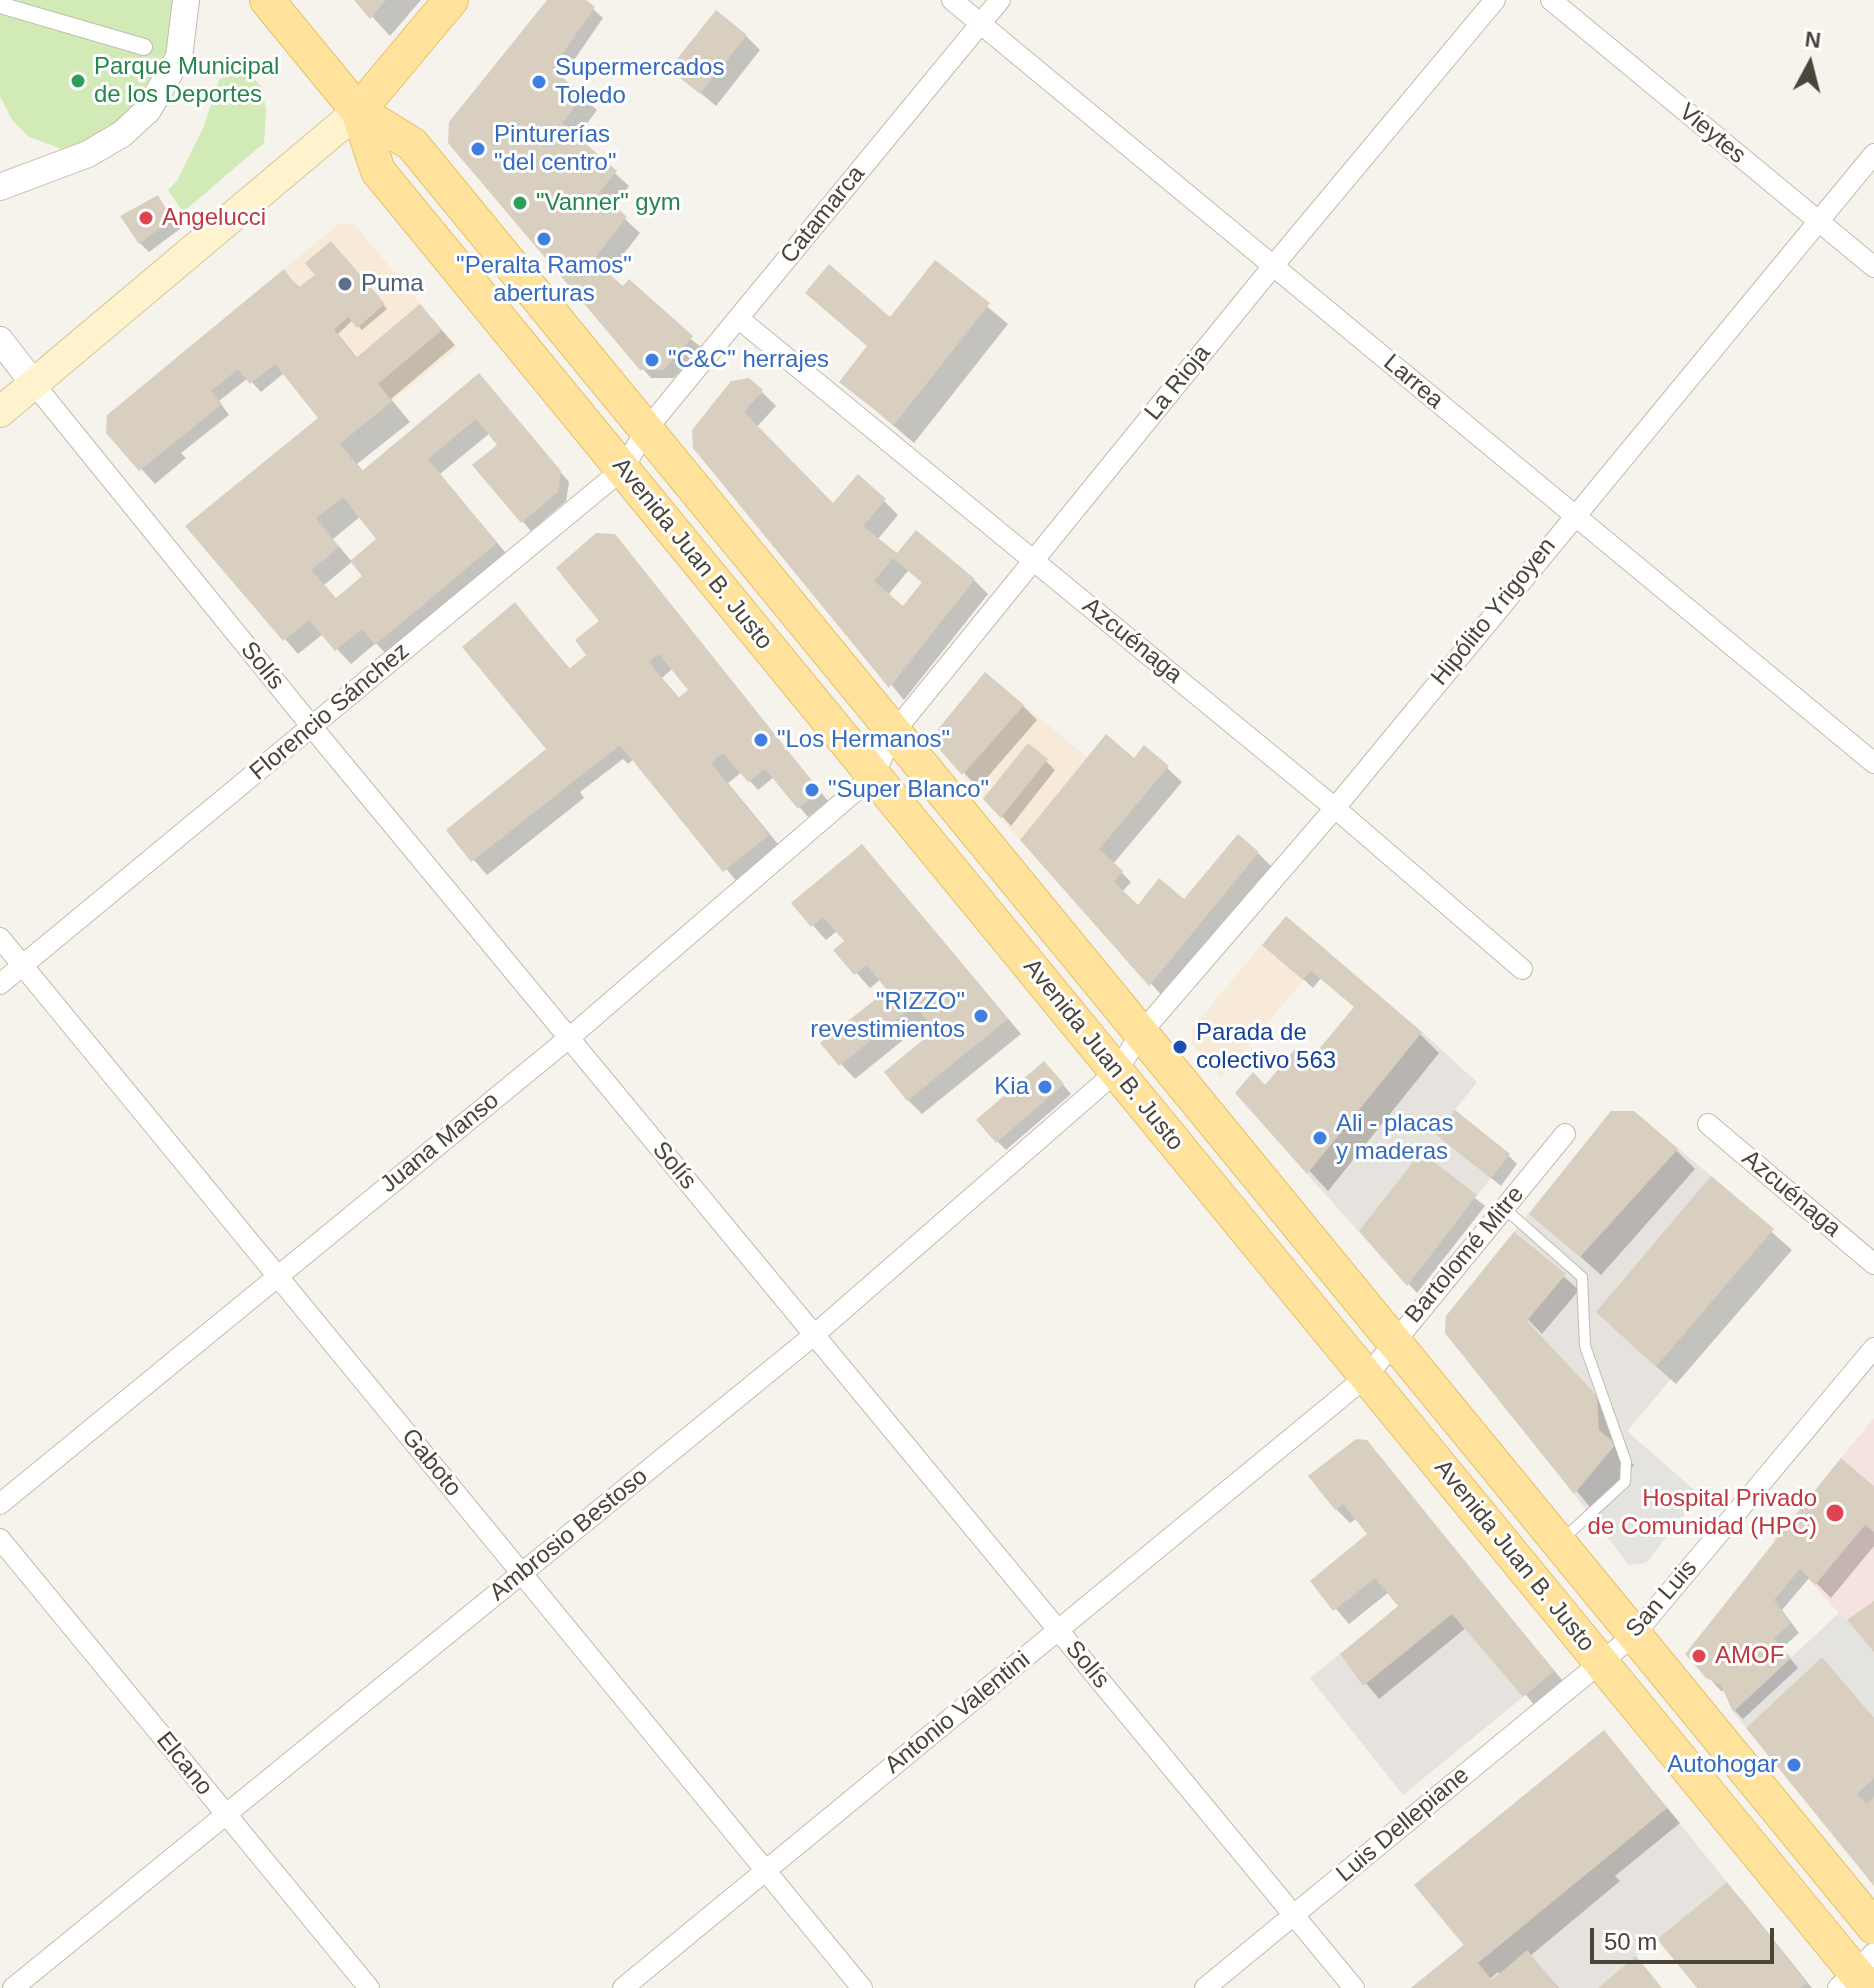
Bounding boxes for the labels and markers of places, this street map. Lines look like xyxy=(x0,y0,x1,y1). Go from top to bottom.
place label: Parque Municipal de los Deportes xyxy=(94,53,279,109)
place label: Supermercados Toledo xyxy=(555,54,724,110)
marker: Parque Municipal de los Deportes xyxy=(69,72,87,90)
marker: Supermercados Toledo xyxy=(530,73,548,91)
place label: Pinturerías "del centro" xyxy=(494,121,616,177)
marker: Pinturerías "del centro" xyxy=(469,140,487,158)
place label: "Vanner" gym xyxy=(536,189,681,217)
marker: "Vanner" gym xyxy=(511,194,529,212)
place label: Angelucci xyxy=(162,204,266,232)
marker: Angelucci xyxy=(137,209,155,227)
marker: "Peralta Ramos" aberturas xyxy=(535,230,553,248)
place label: "Peralta Ramos" aberturas xyxy=(456,252,632,308)
place label: Puma xyxy=(361,270,424,298)
marker: Puma xyxy=(336,275,354,293)
place label: "C&C" herrajes xyxy=(668,346,829,374)
marker: "C&C" herrajes xyxy=(643,351,661,369)
place label: "Los Hermanos" xyxy=(777,726,950,754)
marker: "Los Hermanos" xyxy=(752,731,770,749)
place label: "Super Blanco" xyxy=(828,776,989,804)
marker: "Super Blanco" xyxy=(803,781,821,799)
place label: "RIZZO" revestimientos xyxy=(810,988,965,1044)
marker: "RIZZO" revestimientos xyxy=(972,1007,990,1025)
place label: Parada de colectivo 563 xyxy=(1196,1019,1336,1075)
marker: Parada de colectivo 563 xyxy=(1171,1038,1189,1056)
place label: Kia xyxy=(994,1073,1029,1101)
marker: Kia xyxy=(1036,1078,1054,1096)
place label: Ali - placas y maderas xyxy=(1336,1110,1453,1166)
marker: Ali - placas y maderas xyxy=(1311,1129,1329,1147)
place label: Hospital Privado de Comunidad (HPC) xyxy=(1588,1485,1817,1541)
marker: Hospital Privado de Comunidad (HPC) xyxy=(1824,1502,1846,1524)
place label: AMOF xyxy=(1715,1642,1784,1670)
marker: AMOF xyxy=(1690,1647,1708,1665)
place label: Autohogar xyxy=(1667,1751,1778,1779)
marker: Autohogar xyxy=(1785,1756,1803,1774)

